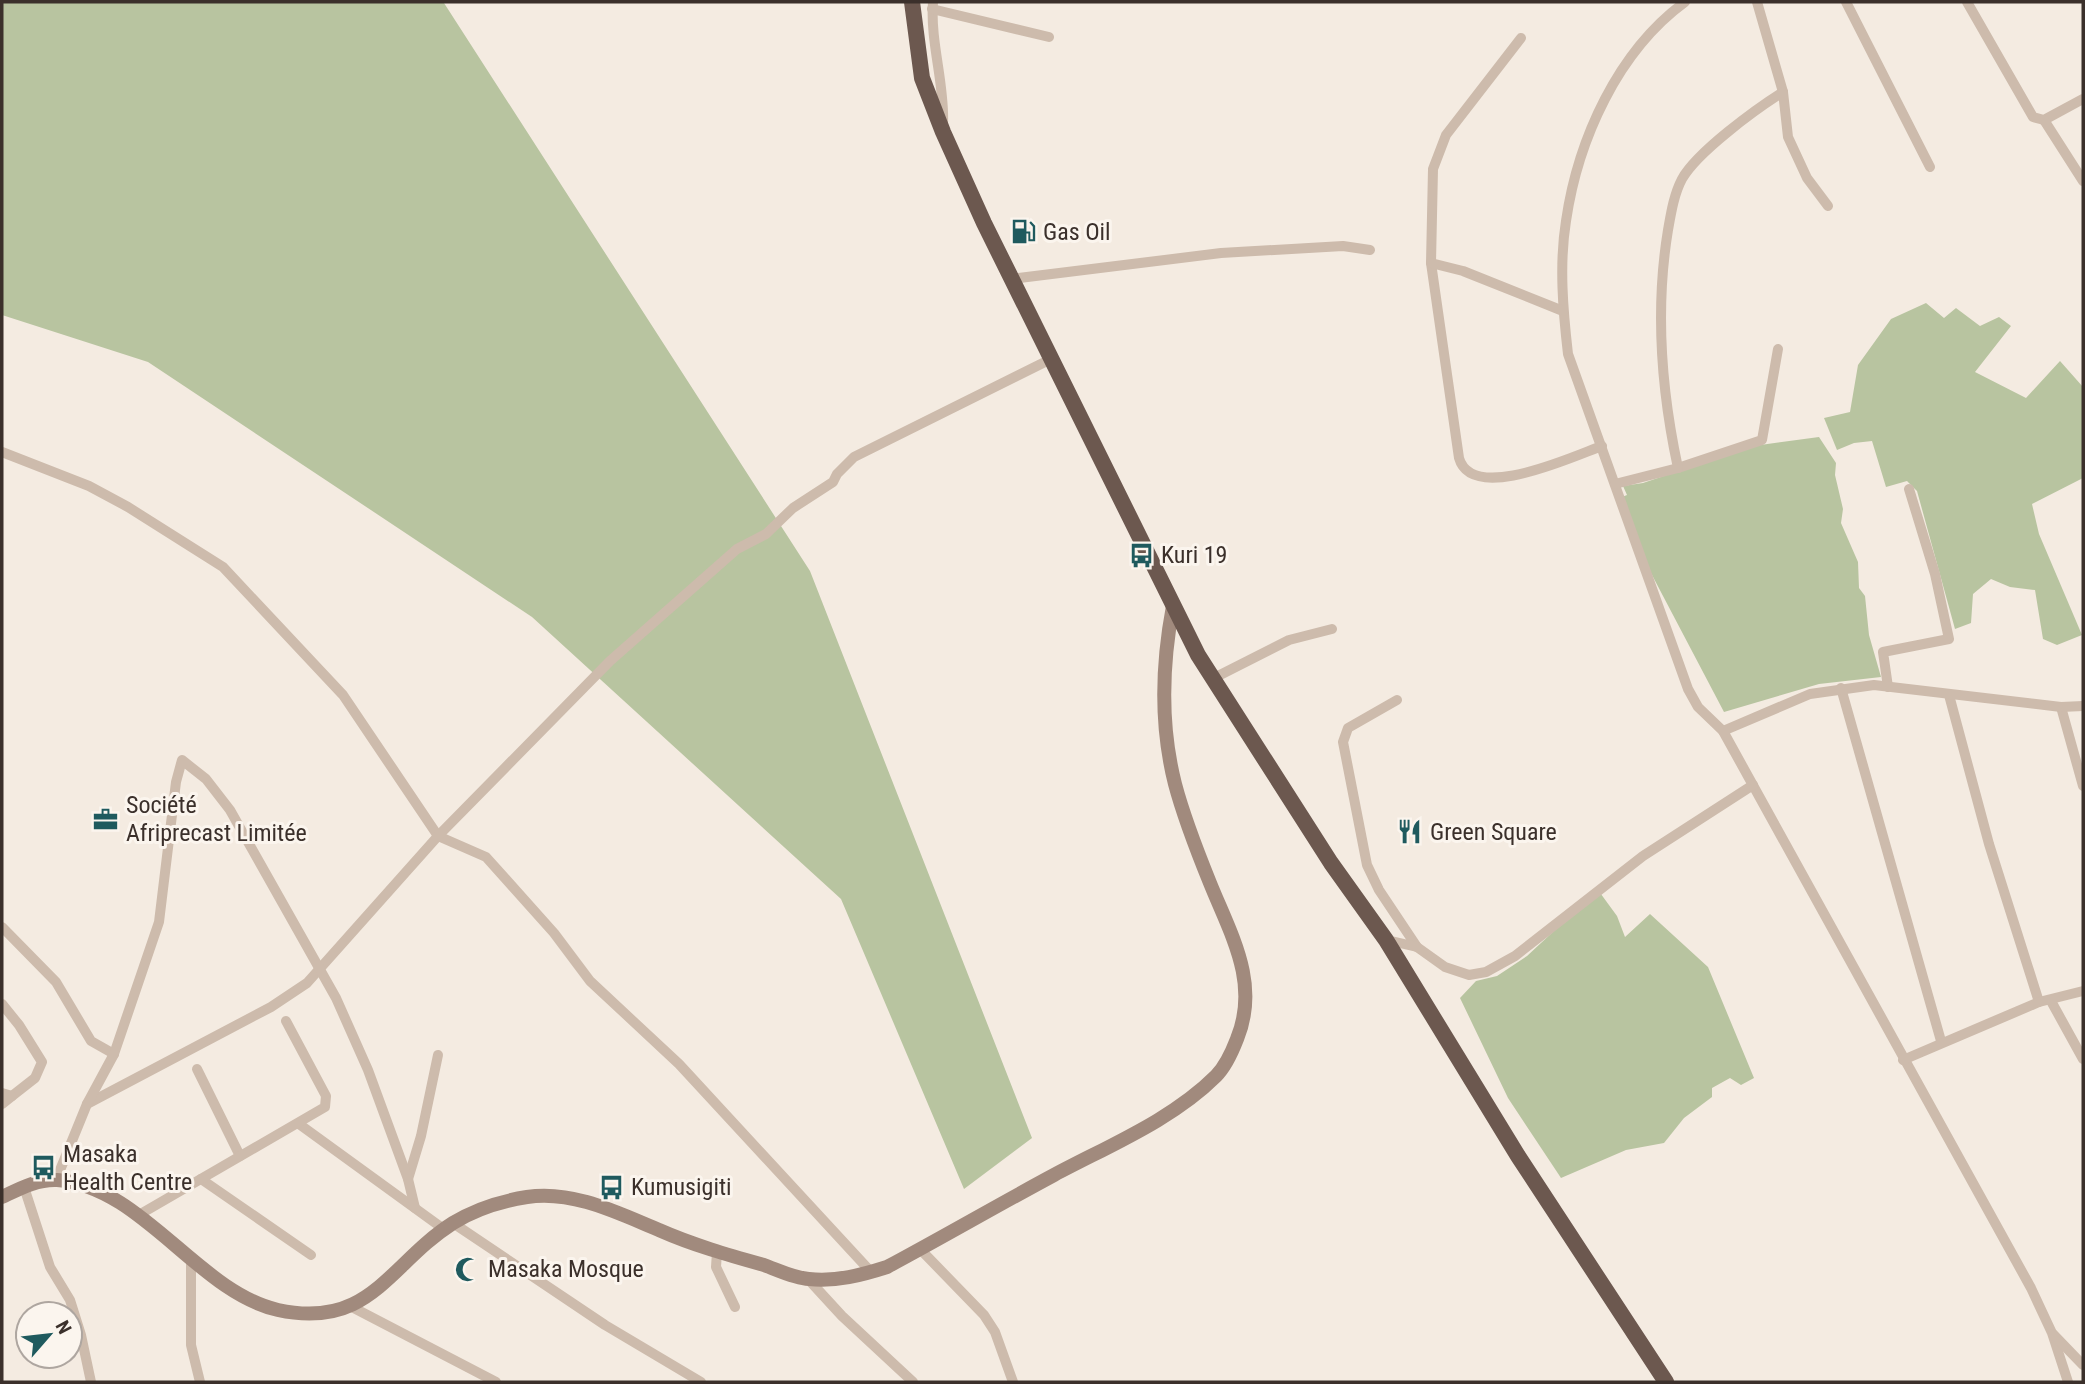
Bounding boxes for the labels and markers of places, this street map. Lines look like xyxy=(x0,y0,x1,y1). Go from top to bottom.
fuel station icon: Gas Oil xyxy=(1009,218,1037,246)
place label: Gas Oil xyxy=(1043,218,1111,246)
bus stop icon: Kuri 19 xyxy=(1127,541,1155,569)
place label: Kuri 19 xyxy=(1161,541,1227,569)
place label: Société Afriprecast Limitée xyxy=(126,791,307,847)
office icon: Société Afriprecast Limitée xyxy=(92,805,120,833)
restaurant icon: Green Square xyxy=(1396,818,1424,846)
place label: Green Square xyxy=(1430,818,1557,846)
place label: Masaka Health Centre xyxy=(63,1140,192,1196)
bus stop icon: Masaka Health Centre xyxy=(29,1154,57,1182)
bus stop icon: Kumusigiti xyxy=(597,1173,625,1201)
place label: Kumusigiti xyxy=(631,1173,732,1201)
mosque icon: Masaka Mosque xyxy=(454,1255,482,1283)
place label: Masaka Mosque xyxy=(488,1255,644,1283)

